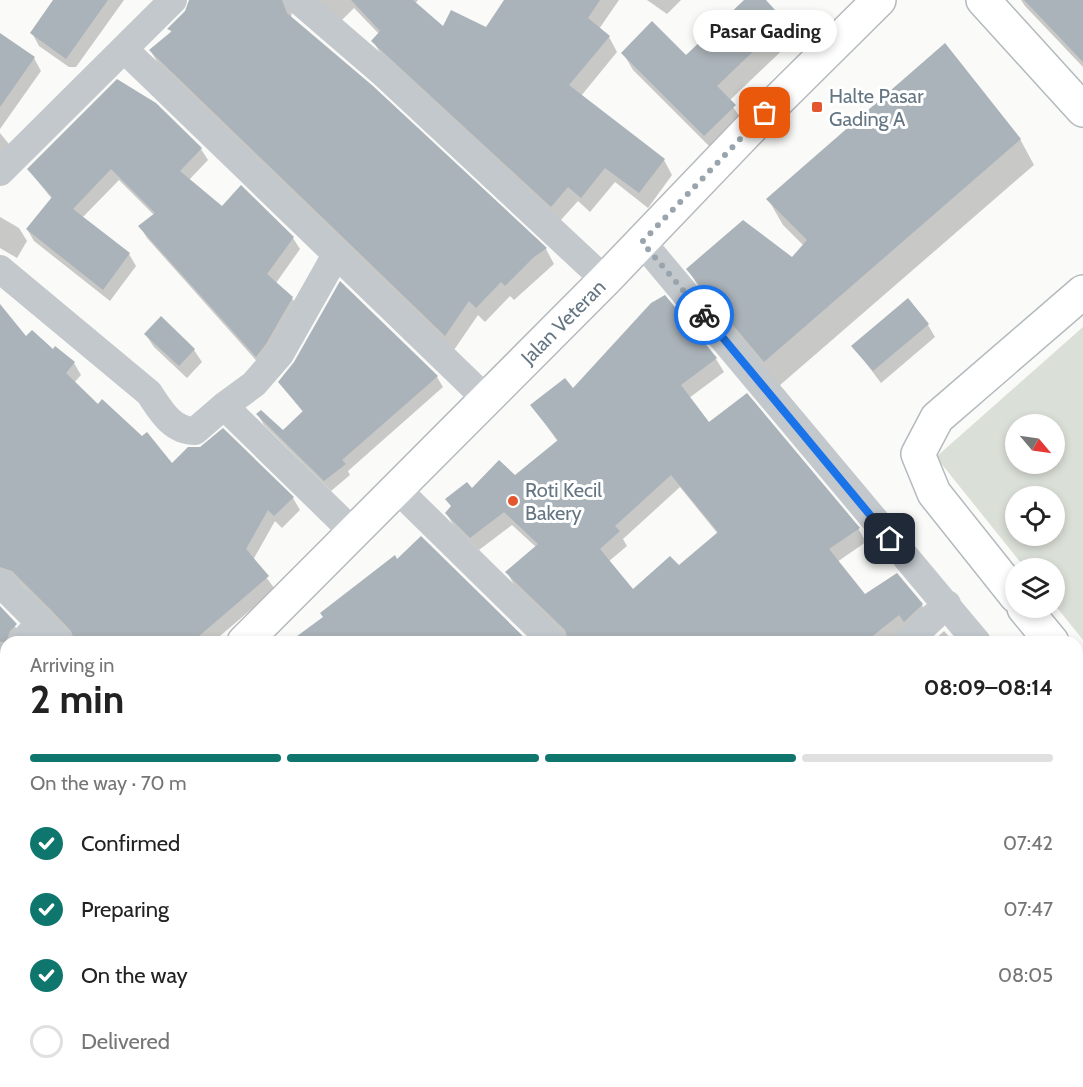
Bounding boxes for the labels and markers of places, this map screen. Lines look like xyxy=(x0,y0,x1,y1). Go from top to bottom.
callout: Pasar Gading xyxy=(693,11,837,53)
place label: Halte Pasar Gading A xyxy=(829,84,924,131)
pin xyxy=(739,87,790,138)
marker: Halte Pasar Gading A xyxy=(810,100,824,114)
place label: Roti Kecil Bakery xyxy=(525,478,602,525)
marker: Roti Kecil Bakery xyxy=(506,494,520,508)
pin xyxy=(864,513,915,564)

